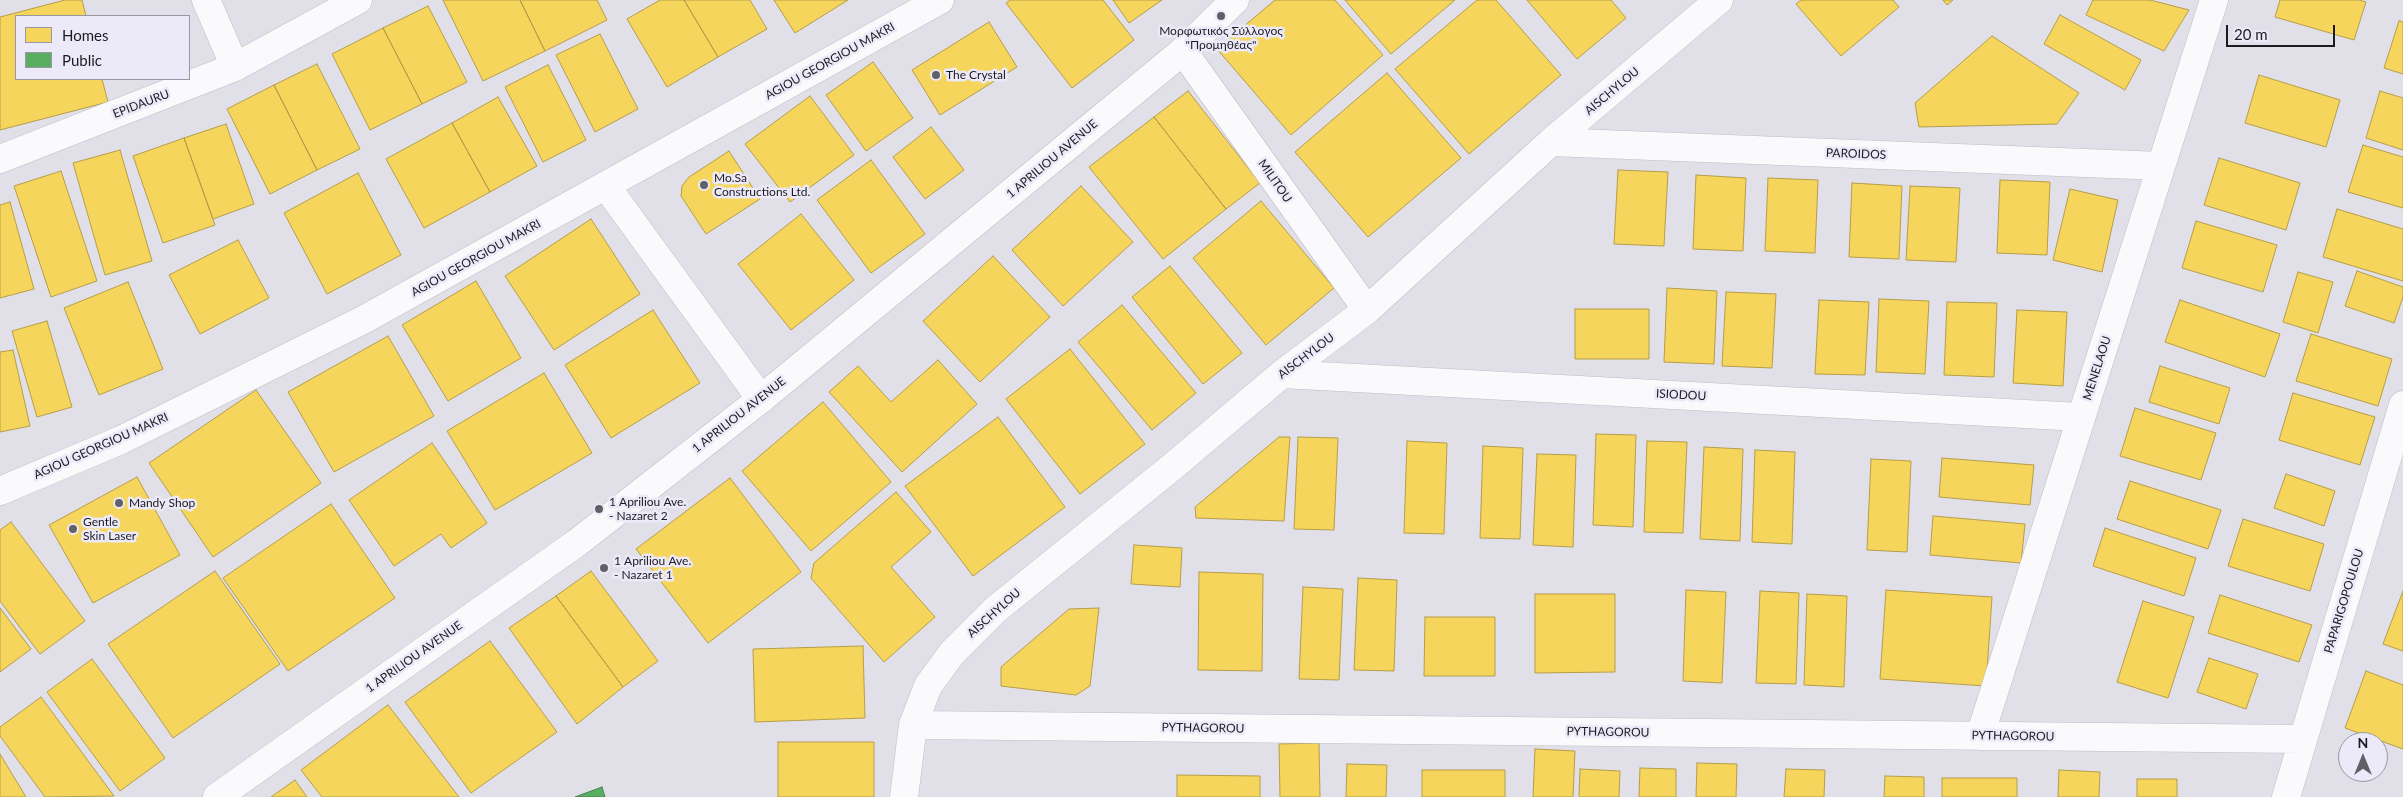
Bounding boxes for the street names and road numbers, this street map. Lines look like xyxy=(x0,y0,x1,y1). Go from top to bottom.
street label: AGIOU GEORGIOU MAKRI xyxy=(763,19,897,103)
street label: AISCHYLOU xyxy=(1582,64,1642,118)
street label: EPIDAURU xyxy=(111,87,171,121)
street label: 1 APRILIOU AVENUE xyxy=(1003,117,1101,201)
street label: PAROIDOS xyxy=(1826,146,1886,162)
street label: MILITOU xyxy=(1255,157,1295,205)
street label: AGIOU GEORGIOU MAKRI xyxy=(409,216,543,300)
street label: AISCHYLOU xyxy=(1275,330,1337,382)
street label: MENELAOU xyxy=(2080,334,2114,402)
street label: 1 APRILIOU AVENUE xyxy=(689,374,789,456)
street label: ISIODOU xyxy=(1655,386,1707,404)
street label: AGIOU GEORGIOU MAKRI xyxy=(31,410,171,482)
street label: PAPARIGOPOULOU xyxy=(2321,547,2367,655)
street label: AISCHYLOU xyxy=(964,585,1024,641)
street label: 1 APRILIOU AVENUE xyxy=(363,618,465,696)
street label: PYTHAGOROU xyxy=(1161,720,1245,736)
street label: PYTHAGOROU xyxy=(1566,724,1650,740)
street label: PYTHAGOROU xyxy=(1971,728,2055,744)

